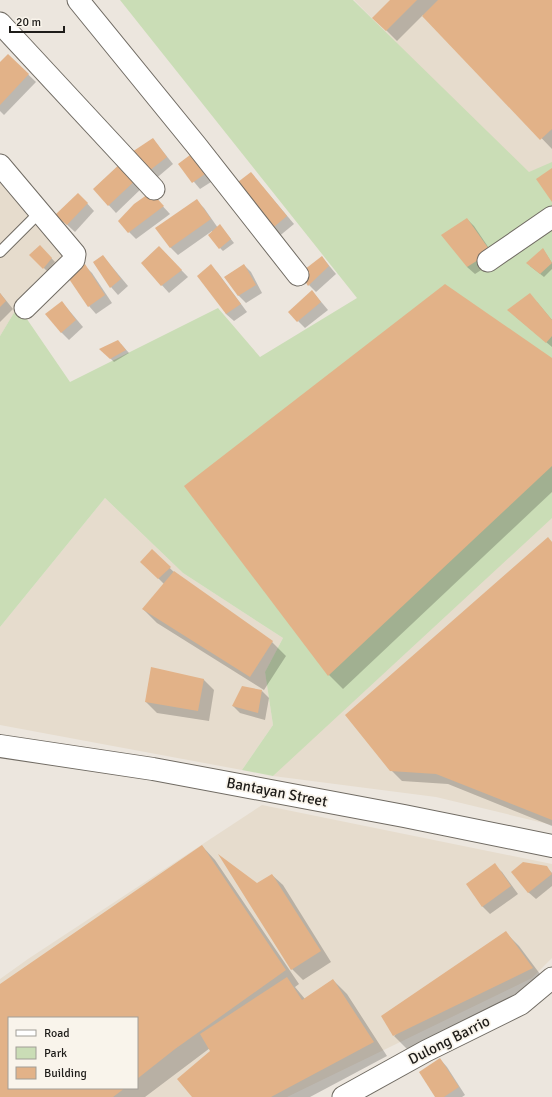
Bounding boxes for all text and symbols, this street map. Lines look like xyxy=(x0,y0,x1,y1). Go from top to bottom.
scale bar xyxy=(10,8,64,34)
text: 20 m xyxy=(16,15,41,30)
street label: Bantayan Street xyxy=(225,773,329,811)
street label: Dulong Barrio xyxy=(405,1012,493,1068)
legend xyxy=(8,1017,138,1089)
text: Road xyxy=(44,1026,70,1041)
text: Park xyxy=(44,1046,67,1061)
text: Building xyxy=(44,1066,87,1081)

